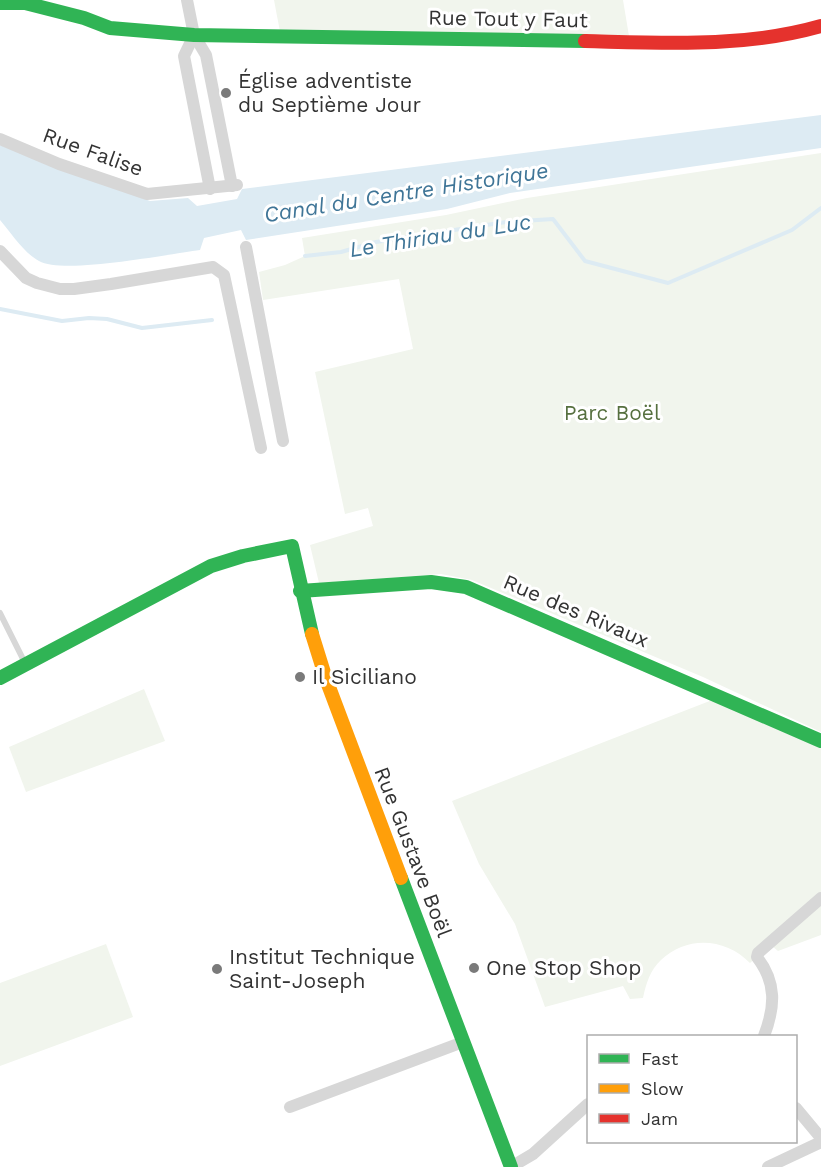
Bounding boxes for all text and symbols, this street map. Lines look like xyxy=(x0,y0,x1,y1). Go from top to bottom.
street label: Rue Tout y Faut xyxy=(428,5,588,32)
place label: Église adventiste du Septième Jour xyxy=(238,68,421,117)
marker: Église adventiste du Septième Jour xyxy=(219,86,233,100)
street label: Rue Falise xyxy=(40,122,147,181)
water label: Canal du Centre Historique xyxy=(262,158,550,227)
water label: Le Thiriau du Luc xyxy=(348,209,533,262)
park label: Parc Boël xyxy=(564,400,661,425)
street label: Rue des Rivaux xyxy=(500,569,653,652)
place label: Il Siciliano xyxy=(312,664,417,689)
marker: Il Siciliano xyxy=(293,670,307,684)
street label: Rue Gustave Boël xyxy=(369,763,458,941)
place label: Institut Technique Saint-Joseph xyxy=(229,944,415,993)
place label: One Stop Shop xyxy=(486,955,641,980)
marker: One Stop Shop xyxy=(467,961,481,975)
marker: Institut Technique Saint-Joseph xyxy=(210,962,224,976)
legend xyxy=(587,1035,797,1143)
text: Fast xyxy=(641,1048,679,1069)
text: Slow xyxy=(641,1078,684,1099)
text: Jam xyxy=(641,1108,678,1129)

